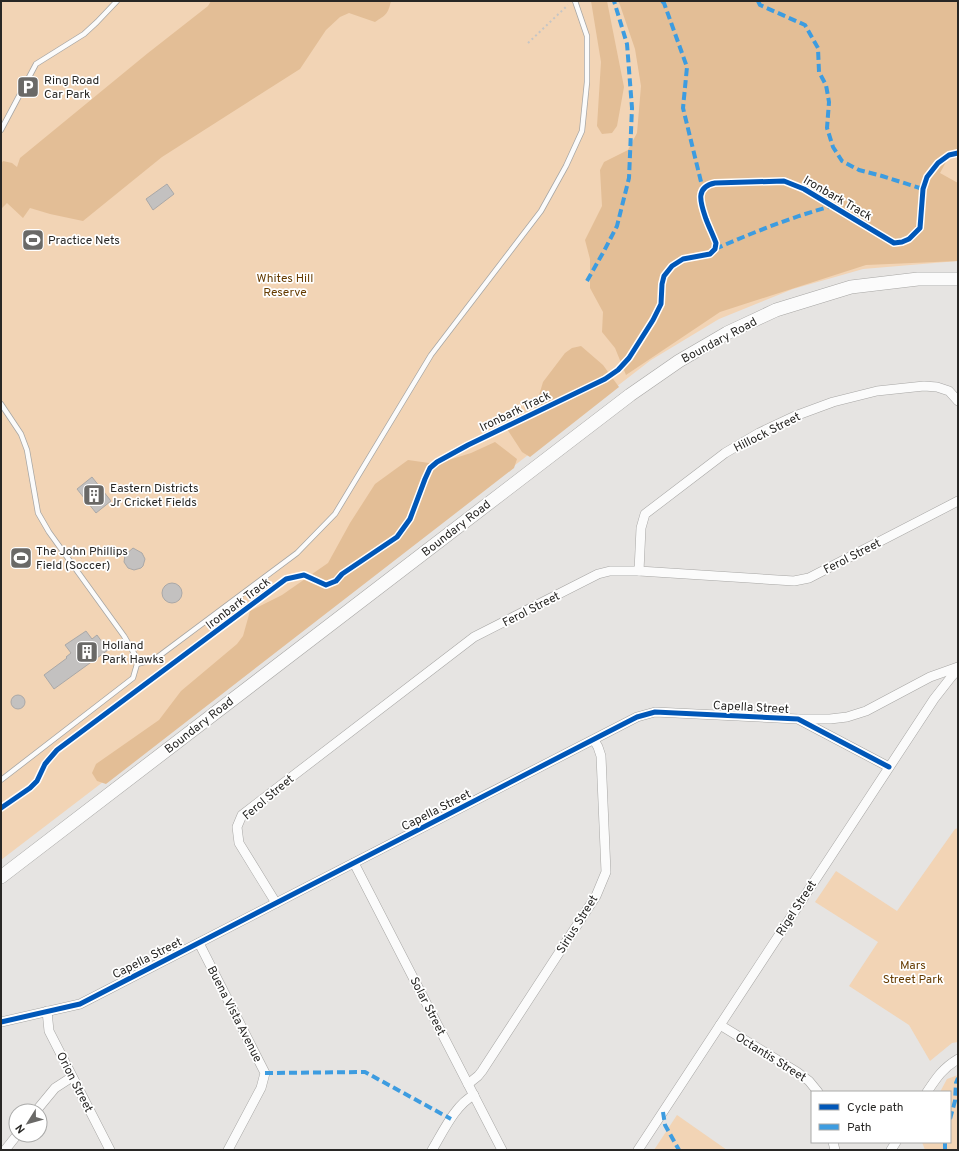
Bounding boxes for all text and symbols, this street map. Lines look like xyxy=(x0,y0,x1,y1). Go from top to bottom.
place label: Ring Road Car Park xyxy=(44,73,99,103)
parking icon: Ring Road Car Park xyxy=(15,74,41,100)
street label: Ironbark Track xyxy=(800,173,875,225)
sports icon: Practice Nets xyxy=(20,227,46,253)
place label: Practice Nets xyxy=(48,233,120,249)
park label: Whites Hill Reserve xyxy=(257,271,313,301)
street label: Boundary Road xyxy=(679,314,760,368)
street label: Ironbark Track xyxy=(477,388,554,436)
street label: Hillock Street xyxy=(731,409,804,457)
place label: Eastern Districts Jr Cricket Fields xyxy=(110,481,199,511)
building icon: Eastern Districts Jr Cricket Fields xyxy=(81,482,107,508)
street label: Boundary Road xyxy=(419,497,494,561)
street label: Ferol Street xyxy=(821,536,884,578)
place label: The John Phillips Field (Soccer) xyxy=(36,544,128,574)
sports icon: The John Phillips Field (Soccer) xyxy=(8,545,34,571)
street label: Ironbark Track xyxy=(203,574,274,633)
street label: Ferol Street xyxy=(500,589,563,631)
place label: Holland Park Hawks xyxy=(102,638,164,668)
building icon: Holland Park Hawks xyxy=(74,639,100,665)
street label: Boundary Road xyxy=(162,694,237,758)
street label: Capella Street xyxy=(713,698,789,718)
street label: Ferol Street xyxy=(240,772,298,824)
street label: Capella Street xyxy=(399,786,474,835)
street label: Rigel Street xyxy=(773,878,821,939)
street label: Sirius Street xyxy=(554,892,602,957)
street label: Capella Street xyxy=(110,934,185,983)
park label: Mars Street Park xyxy=(883,958,943,988)
street label: Buena Vista Avenue xyxy=(203,964,265,1065)
street label: Solar Street xyxy=(405,974,449,1039)
street label: Octantis Street xyxy=(732,1030,809,1086)
street label: Orion Street xyxy=(52,1050,96,1115)
legend xyxy=(811,1091,951,1143)
text: Cycle path xyxy=(847,1100,904,1116)
north arrow xyxy=(8,1103,48,1143)
text: Path xyxy=(847,1120,872,1136)
text: N xyxy=(13,1121,29,1136)

